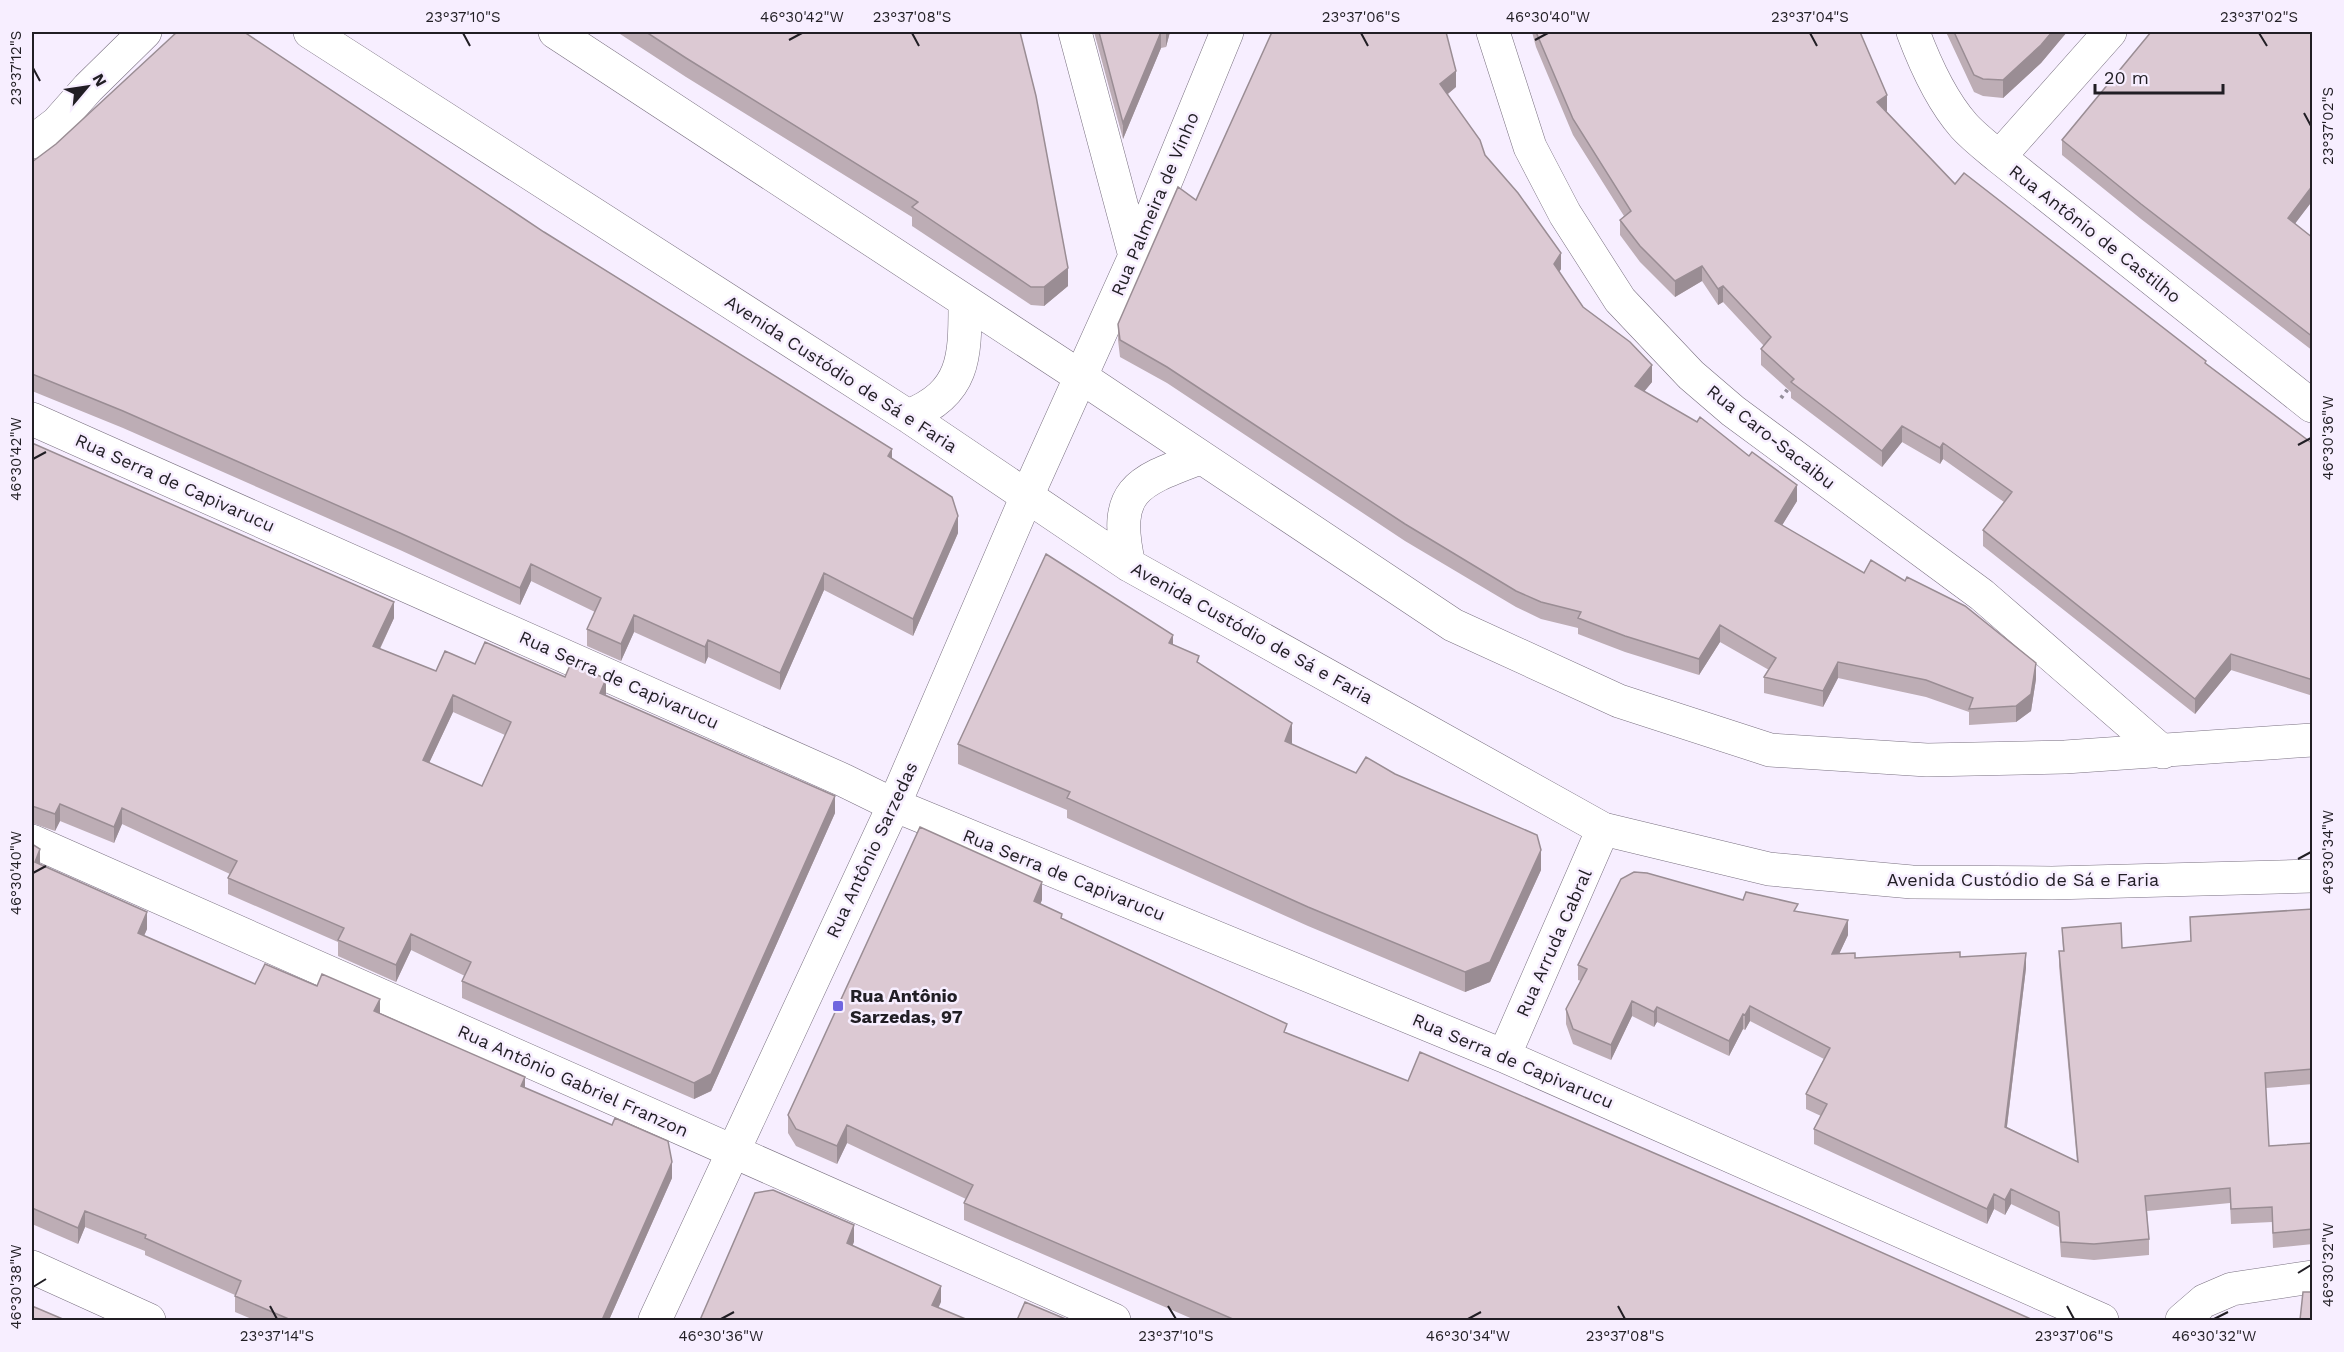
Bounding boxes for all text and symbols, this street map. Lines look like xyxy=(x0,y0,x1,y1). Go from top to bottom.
text: 23°37'10"S xyxy=(425,8,501,26)
text: 46°30'42"W xyxy=(760,8,844,26)
text: 23°37'08"S xyxy=(873,8,951,26)
text: 23°37'06"S xyxy=(1322,8,1400,26)
text: 46°30'40"W xyxy=(1506,8,1590,26)
text: 23°37'04"S xyxy=(1771,8,1849,26)
text: 23°37'02"S xyxy=(2220,8,2298,26)
text: 23°37'12"S xyxy=(7,31,25,105)
north arrow xyxy=(57,57,117,117)
scale bar xyxy=(2095,57,2222,95)
text: 20 m xyxy=(2104,67,2149,88)
text: N xyxy=(88,70,111,90)
text: 23°37'02"S xyxy=(2319,87,2337,165)
street label: Rua Palmeira de Vinho xyxy=(1106,109,1203,299)
street label: Rua Antônio de Castilho xyxy=(2005,160,2185,307)
street label: Avenida Custódio de Sá e Faria xyxy=(721,291,961,457)
street label: Rua Caro-Sacaibu xyxy=(1703,380,1840,493)
text: 46°30'36"W xyxy=(2319,395,2337,481)
text: 46°30'42"W xyxy=(7,417,25,501)
street label: Rua Serra de Capivarucu xyxy=(72,429,278,536)
street label: Avenida Custódio de Sá e Faria xyxy=(1128,557,1377,708)
street label: Rua Serra de Capivarucu xyxy=(516,626,722,733)
street label: Rua Antônio Sarzedas xyxy=(821,758,922,941)
text: 46°30'34"W xyxy=(2319,810,2337,894)
street label: Rua Serra de Capivarucu xyxy=(960,824,1168,925)
text: 46°30'40"W xyxy=(7,831,25,915)
street label: Rua Arruda Cabral xyxy=(1512,865,1596,1020)
street label: Avenida Custódio de Sá e Faria xyxy=(1887,869,2159,890)
place label: Rua Antônio Sarzedas, 97 xyxy=(850,985,963,1027)
marker: Rua Antônio Sarzedas, 97 xyxy=(831,999,845,1013)
street label: Rua Serra de Capivarucu xyxy=(1409,1009,1617,1112)
street label: Rua Antônio Gabriel Franzon xyxy=(455,1020,692,1141)
text: 46°30'32"W xyxy=(2319,1223,2337,1307)
text: 46°30'38"W xyxy=(7,1244,25,1330)
text: 23°37'14"S xyxy=(240,1327,314,1345)
text: 46°30'36"W xyxy=(678,1327,764,1345)
text: 23°37'10"S xyxy=(1138,1327,1214,1345)
text: 46°30'34"W xyxy=(1426,1327,1510,1345)
text: 23°37'08"S xyxy=(1586,1327,1664,1345)
text: 23°37'06"S xyxy=(2035,1327,2113,1345)
text: 46°30'32"W xyxy=(2172,1327,2256,1345)

